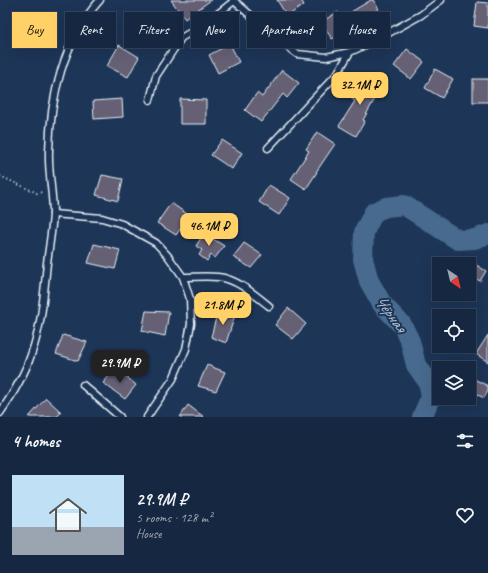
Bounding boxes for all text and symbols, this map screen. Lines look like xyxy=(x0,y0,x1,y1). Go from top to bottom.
chip: Buy xyxy=(12,12,57,48)
chip: Rent xyxy=(65,12,116,48)
chip: Filters xyxy=(124,12,183,48)
chip: New xyxy=(191,12,239,48)
chip: Apartment xyxy=(247,12,326,48)
chip: House xyxy=(334,12,390,48)
pin: 32.1M ₽ xyxy=(323,72,397,106)
text: 32.1M ₽ xyxy=(340,77,380,93)
pin: 46.1M ₽ xyxy=(172,213,246,247)
text: 46.1M ₽ xyxy=(189,218,229,234)
north arrow xyxy=(432,257,476,301)
map controls xyxy=(432,257,476,405)
water label: Чёрная xyxy=(370,291,413,338)
pin: 21.8M ₽ xyxy=(186,292,260,326)
text: 21.8M ₽ xyxy=(203,297,243,313)
button: locate xyxy=(432,309,476,353)
pin: 29.9M ₽ xyxy=(83,350,157,384)
text: 29.9M ₽ xyxy=(100,355,140,371)
button: layers xyxy=(432,361,476,405)
icon: filters xyxy=(454,430,476,452)
text: 4 homes xyxy=(12,431,60,452)
text: 29.9M ₽ xyxy=(136,489,187,510)
icon: home xyxy=(44,491,92,539)
icon: heart xyxy=(454,504,476,526)
text: 5 rooms · 128 m² xyxy=(136,510,212,526)
text: House xyxy=(136,526,161,542)

